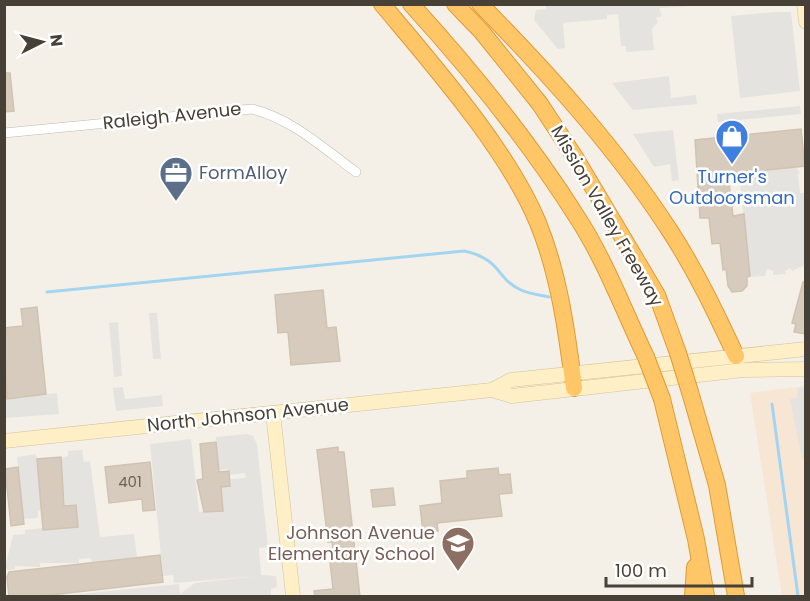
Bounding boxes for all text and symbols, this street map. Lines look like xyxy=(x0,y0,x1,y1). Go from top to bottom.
north arrow xyxy=(12,12,72,72)
text: N xyxy=(44,33,68,48)
street label: Raleigh Avenue xyxy=(101,96,242,135)
shop icon: Turner's Outdoorsman xyxy=(714,118,750,165)
street label: Mission Valley Freeway xyxy=(545,121,670,311)
office icon: FormAlloy xyxy=(158,155,194,202)
place label: FormAlloy xyxy=(199,160,288,185)
place label: Turner's Outdoorsman xyxy=(669,164,795,210)
street label: North Johnson Avenue xyxy=(146,391,350,438)
house number: 401 xyxy=(118,471,142,492)
place label: Johnson Avenue Elementary School xyxy=(268,520,435,566)
school or university icon: Johnson Avenue Elementary School xyxy=(440,525,476,572)
scale bar xyxy=(606,550,752,588)
text: 100 m xyxy=(615,558,667,583)

